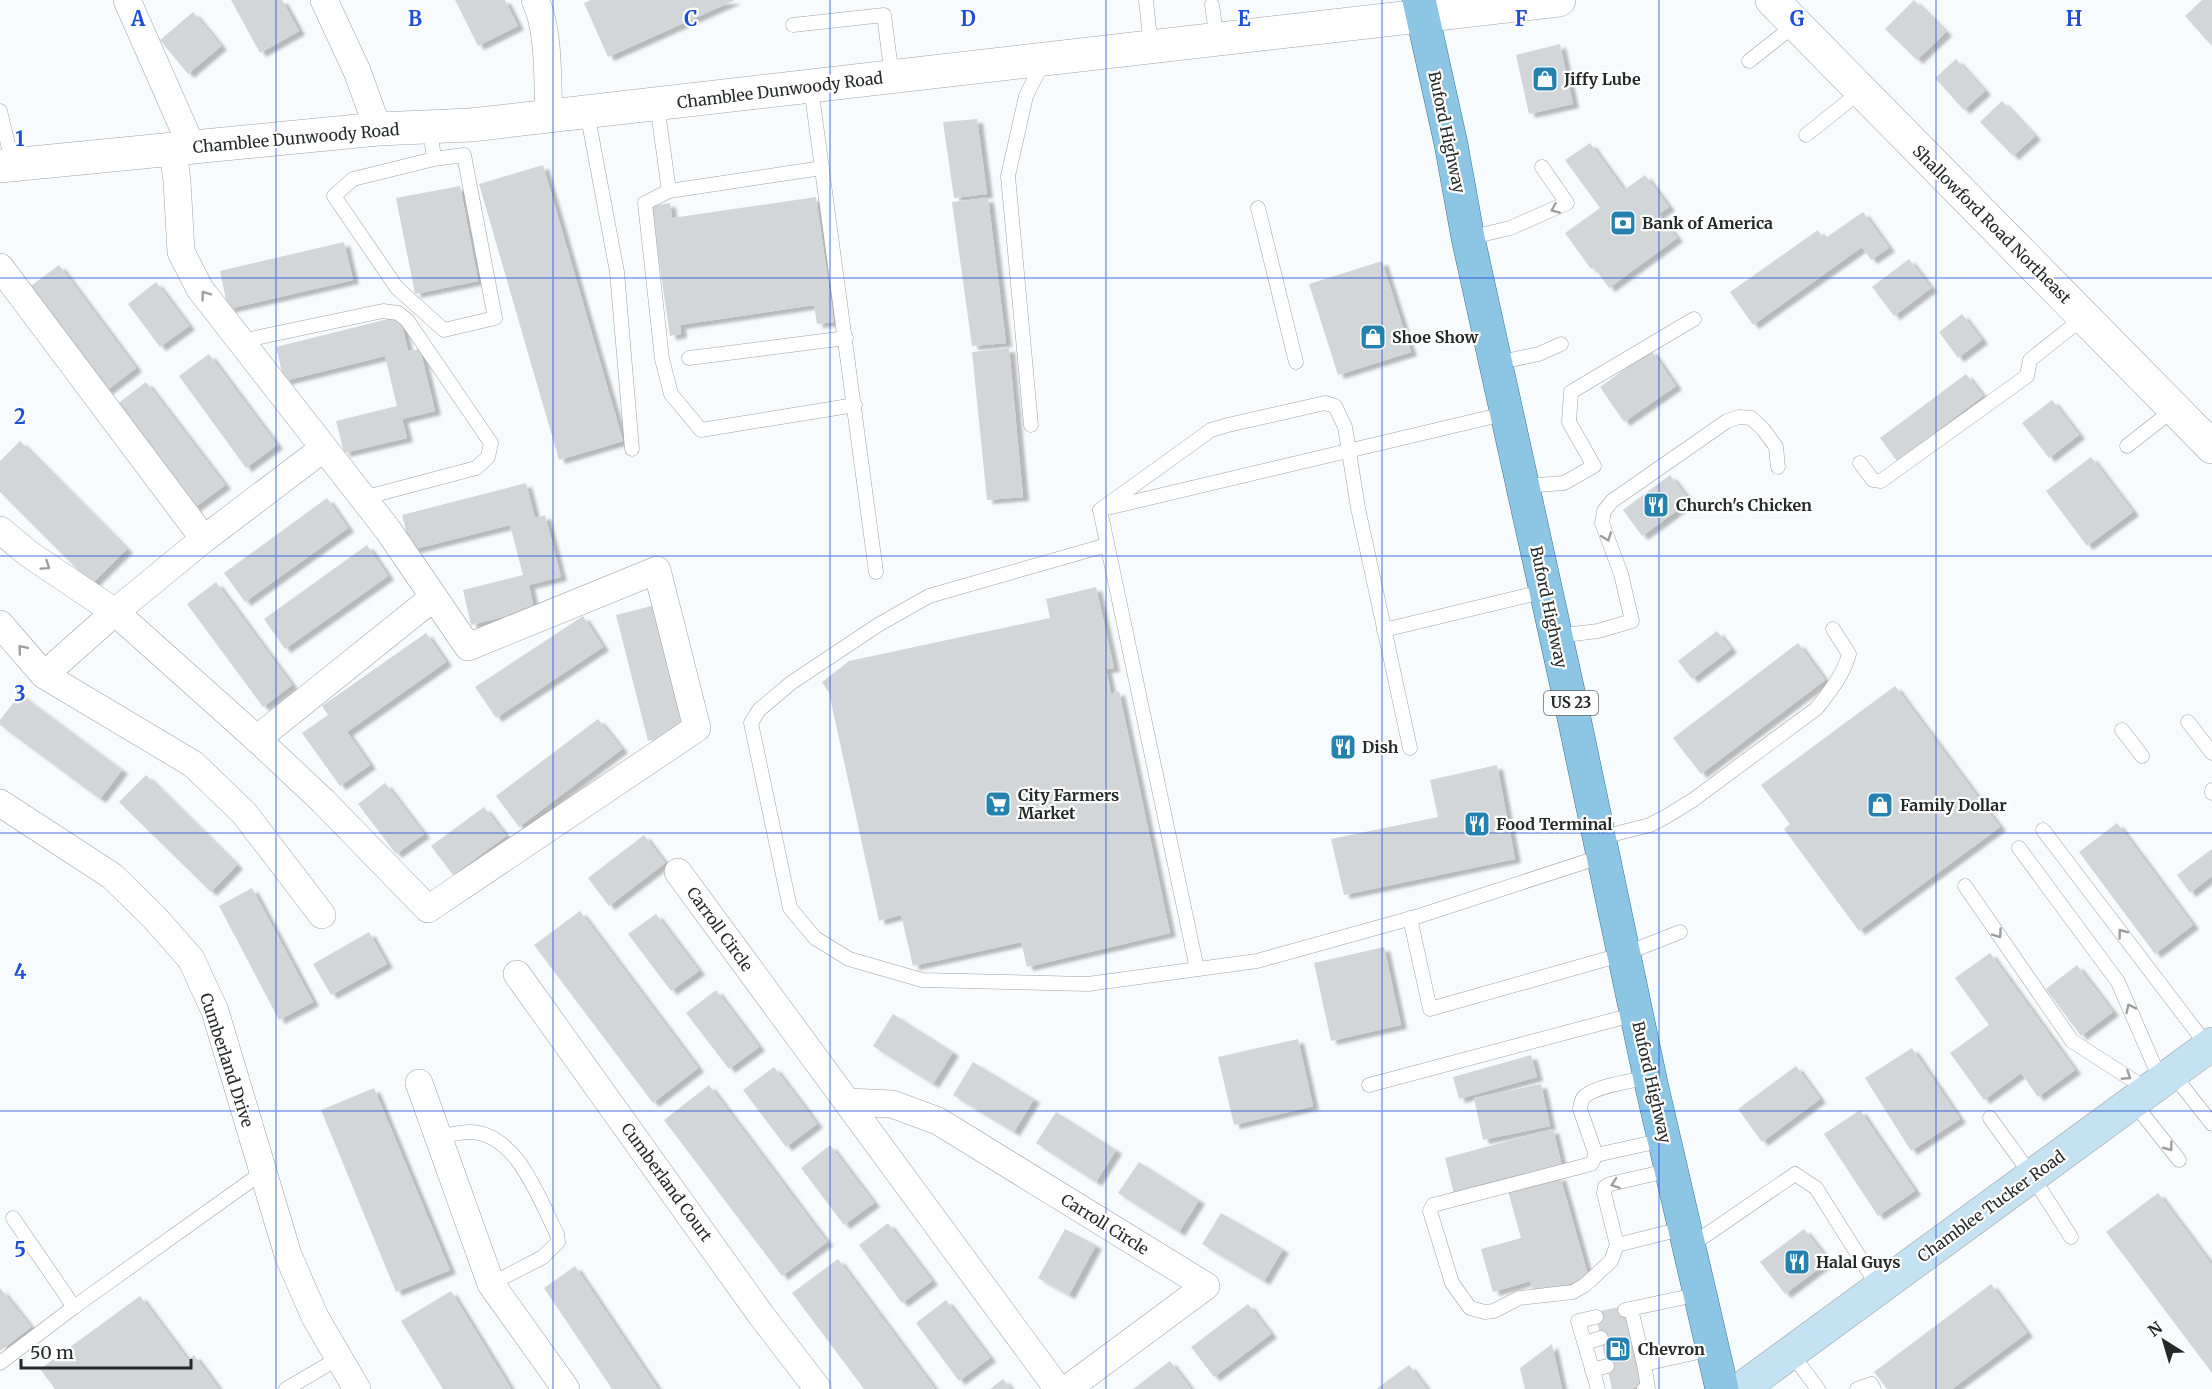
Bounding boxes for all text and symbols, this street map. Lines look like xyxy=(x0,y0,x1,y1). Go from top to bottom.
text: A xyxy=(130,6,146,31)
text: B xyxy=(408,6,422,31)
text: C xyxy=(684,6,698,31)
text: D xyxy=(960,6,976,31)
text: E xyxy=(1237,6,1251,31)
text: F xyxy=(1515,6,1528,31)
text: G xyxy=(1790,6,1805,31)
text: H xyxy=(2066,6,2082,31)
shop icon: Jiffy Lube xyxy=(1530,64,1560,94)
street label: Chamblee Dunwoody Road xyxy=(676,67,885,113)
street label: Buford Highway xyxy=(1424,69,1470,196)
place label: Jiffy Lube xyxy=(1563,69,1641,89)
street label: Chamblee Dunwoody Road xyxy=(192,119,401,157)
text: 1 xyxy=(15,126,25,151)
street label: Shallowford Road Northeast xyxy=(1909,141,2076,308)
one-way arrow xyxy=(1550,202,1561,214)
bank icon: Bank of America xyxy=(1608,208,1638,238)
place label: Bank of America xyxy=(1642,213,1773,233)
one-way arrow xyxy=(201,291,212,302)
shop icon: Shoe Show xyxy=(1358,322,1388,352)
place label: Shoe Show xyxy=(1392,327,1478,347)
text: 2 xyxy=(14,404,26,429)
restaurant icon: Church's Chicken xyxy=(1641,490,1671,520)
place label: Church's Chicken xyxy=(1676,495,1812,515)
one-way arrow xyxy=(1599,531,1612,542)
street label: Buford Highway xyxy=(1526,544,1572,671)
one-way arrow xyxy=(40,558,51,569)
one-way arrow xyxy=(19,645,30,656)
text: 3 xyxy=(14,681,26,706)
road number: US 23 xyxy=(1544,691,1598,715)
restaurant icon: Dish xyxy=(1328,732,1358,762)
place label: Dish xyxy=(1362,737,1399,757)
place label: City Farmers Market xyxy=(1018,785,1119,823)
supermarket icon: City Farmers Market xyxy=(983,789,1013,819)
shop icon: Family Dollar xyxy=(1865,790,1895,820)
place label: Family Dollar xyxy=(1900,795,2007,815)
restaurant icon: Food Terminal xyxy=(1462,809,1492,839)
place label: Food Terminal xyxy=(1496,814,1612,834)
street label: Carroll Circle xyxy=(683,883,757,975)
one-way arrow xyxy=(1991,928,2002,939)
one-way arrow xyxy=(2118,929,2129,940)
text: 4 xyxy=(14,959,27,984)
street label: Cumberland Drive xyxy=(196,990,258,1130)
one-way arrow xyxy=(2126,1003,2138,1014)
street label: Buford Highway xyxy=(1628,1019,1676,1146)
one-way arrow xyxy=(2121,1069,2131,1081)
street label: Cumberland Court xyxy=(617,1119,717,1246)
one-way arrow xyxy=(2162,1141,2173,1152)
street label: Chamblee Tucker Road xyxy=(1913,1146,2069,1266)
one-way arrow xyxy=(1610,1177,1621,1189)
street label: Carroll Circle xyxy=(1057,1189,1153,1259)
text: 5 xyxy=(14,1237,26,1262)
restaurant icon: Halal Guys xyxy=(1782,1247,1812,1277)
place label: Halal Guys xyxy=(1816,1252,1901,1272)
north arrow xyxy=(2134,1311,2194,1371)
text: N xyxy=(2144,1317,2166,1341)
scale bar xyxy=(21,1332,190,1370)
fuel station icon: Chevron xyxy=(1603,1334,1633,1364)
place label: Chevron xyxy=(1638,1339,1705,1359)
text: 50 m xyxy=(30,1341,74,1364)

